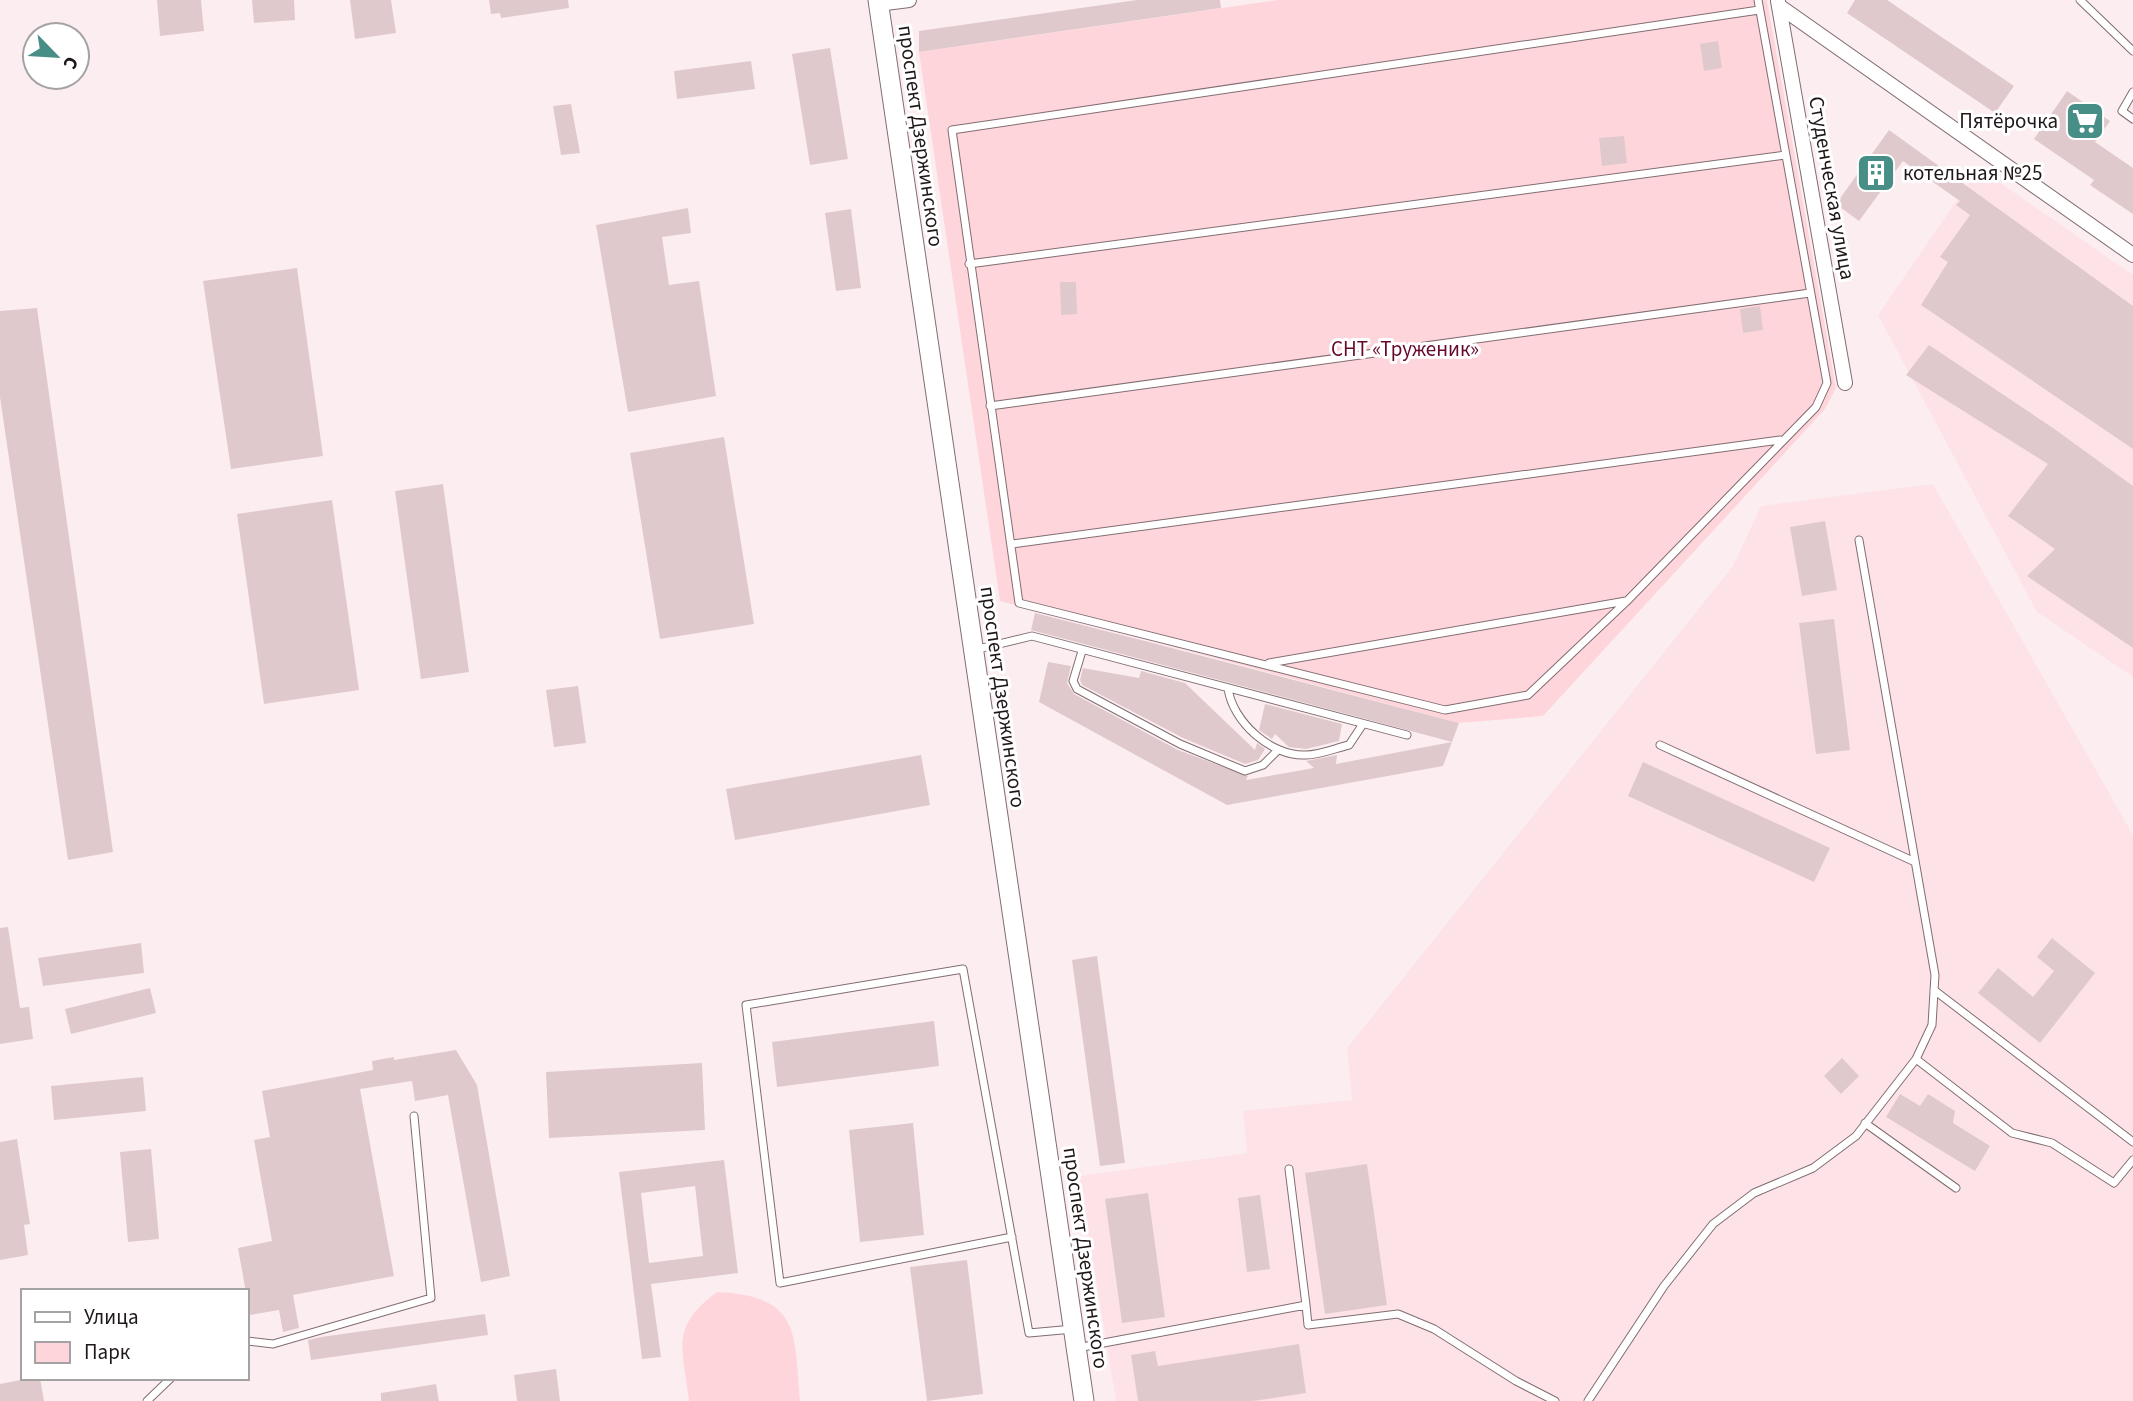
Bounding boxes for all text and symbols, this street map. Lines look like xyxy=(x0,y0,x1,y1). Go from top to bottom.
north arrow xyxy=(21,21,91,91)
street label: проспект Дзержинского xyxy=(891,23,951,249)
text: С xyxy=(55,52,85,73)
street label: Студенческая улица xyxy=(1801,94,1863,282)
supermarket icon: Пятёрочка xyxy=(2064,100,2106,142)
place label: Пятёрочка xyxy=(1959,106,2058,136)
building icon: котельная №25 xyxy=(1855,152,1897,194)
place label: котельная №25 xyxy=(1903,158,2042,188)
park label: СНТ «Труженик» xyxy=(1331,334,1479,364)
street label: проспект Дзержинского xyxy=(973,584,1033,810)
street label: проспект Дзержинского xyxy=(1056,1145,1116,1371)
legend xyxy=(21,1289,248,1380)
text: Улица xyxy=(84,1302,139,1332)
text: Парк xyxy=(84,1337,131,1367)

